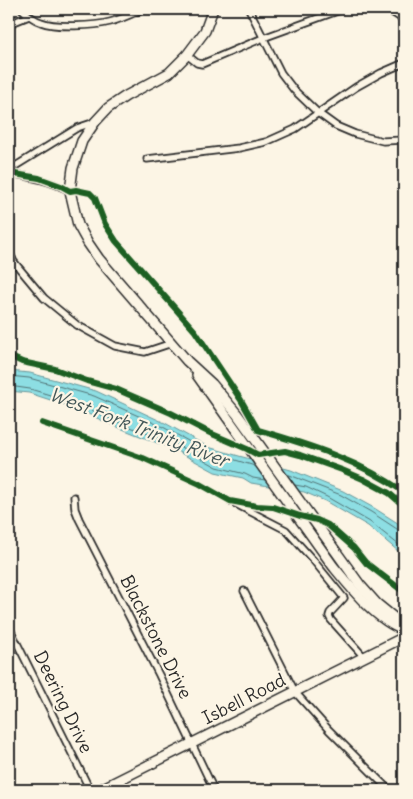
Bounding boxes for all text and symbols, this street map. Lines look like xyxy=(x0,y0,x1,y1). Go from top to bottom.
water label: West Fork Trinity River xyxy=(46,382,234,473)
street label: Blackstone Drive xyxy=(115,571,197,702)
street label: Deering Drive xyxy=(29,647,98,757)
street label: Isbell Road xyxy=(198,668,290,729)

